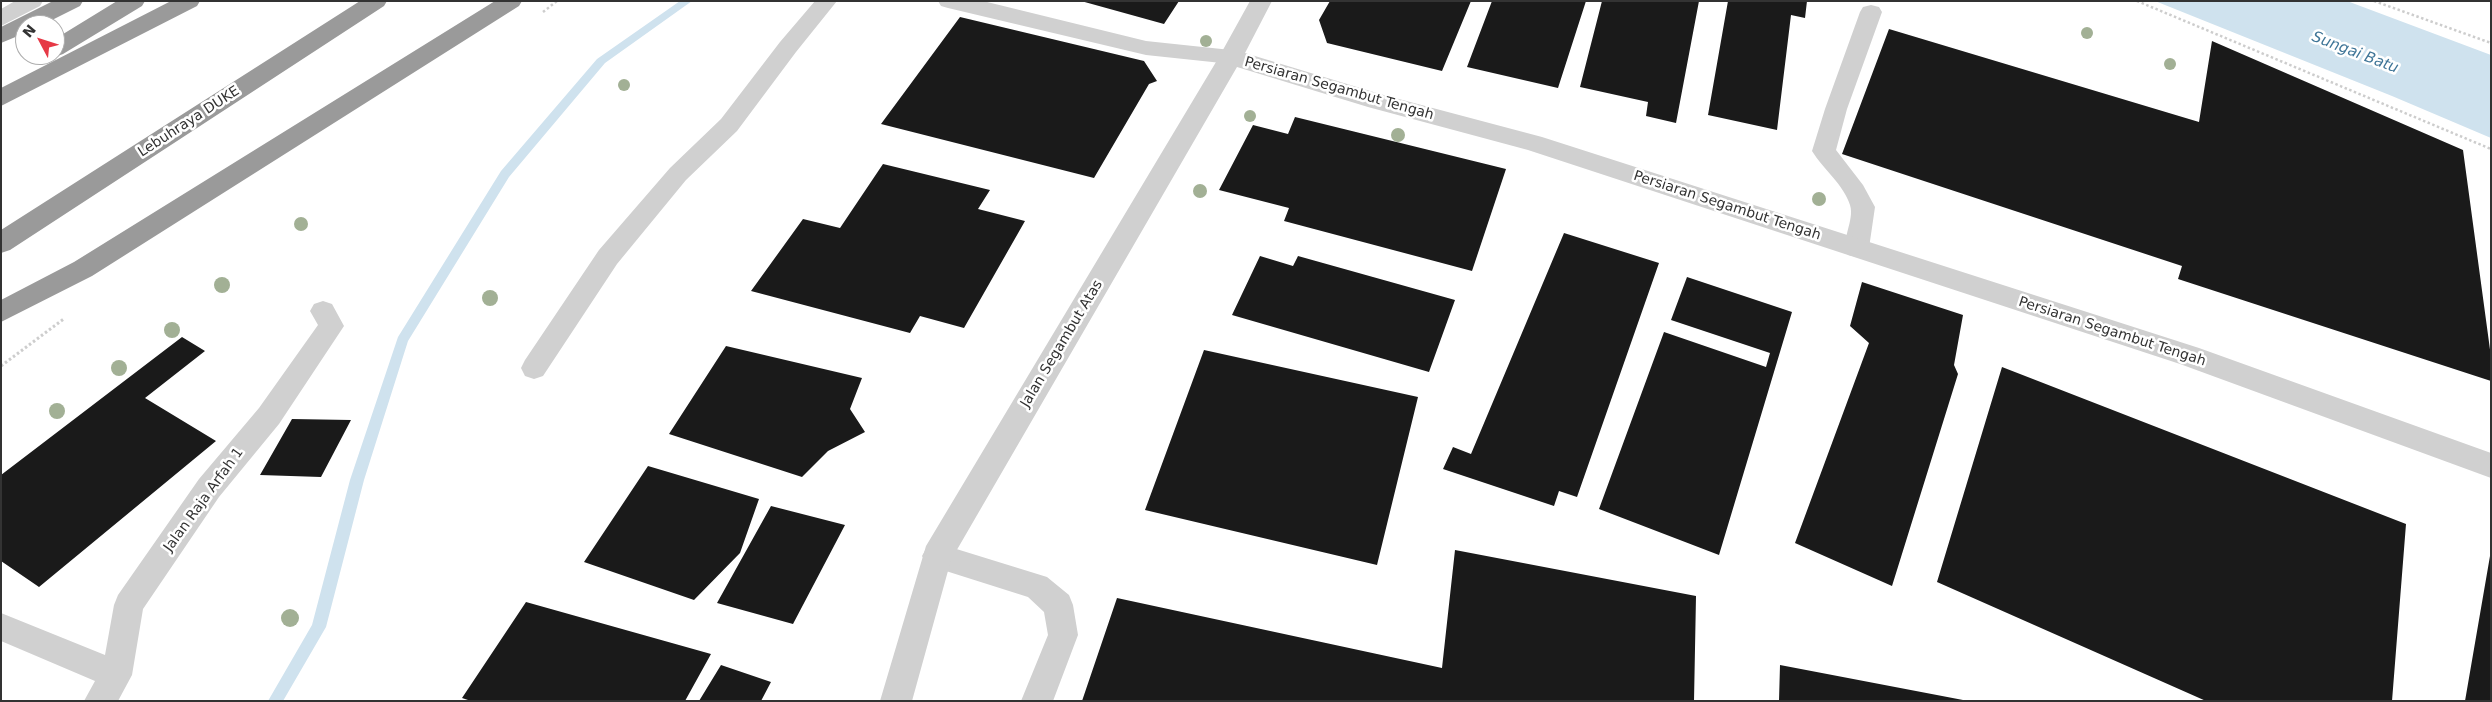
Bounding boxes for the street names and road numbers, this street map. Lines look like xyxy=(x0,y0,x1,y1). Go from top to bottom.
street label: Persiaran Segambut Tengah xyxy=(1242,54,1436,124)
street label: Lebuhraya DUKE xyxy=(135,83,243,161)
street label: Persiaran Segambut Tengah xyxy=(1631,168,1823,244)
street label: Jalan Segambut Atas xyxy=(1017,277,1107,411)
street label: Persiaran Segambut Tengah xyxy=(2016,294,2208,370)
street label: Jalan Raja Arfah 1 xyxy=(161,445,247,555)

